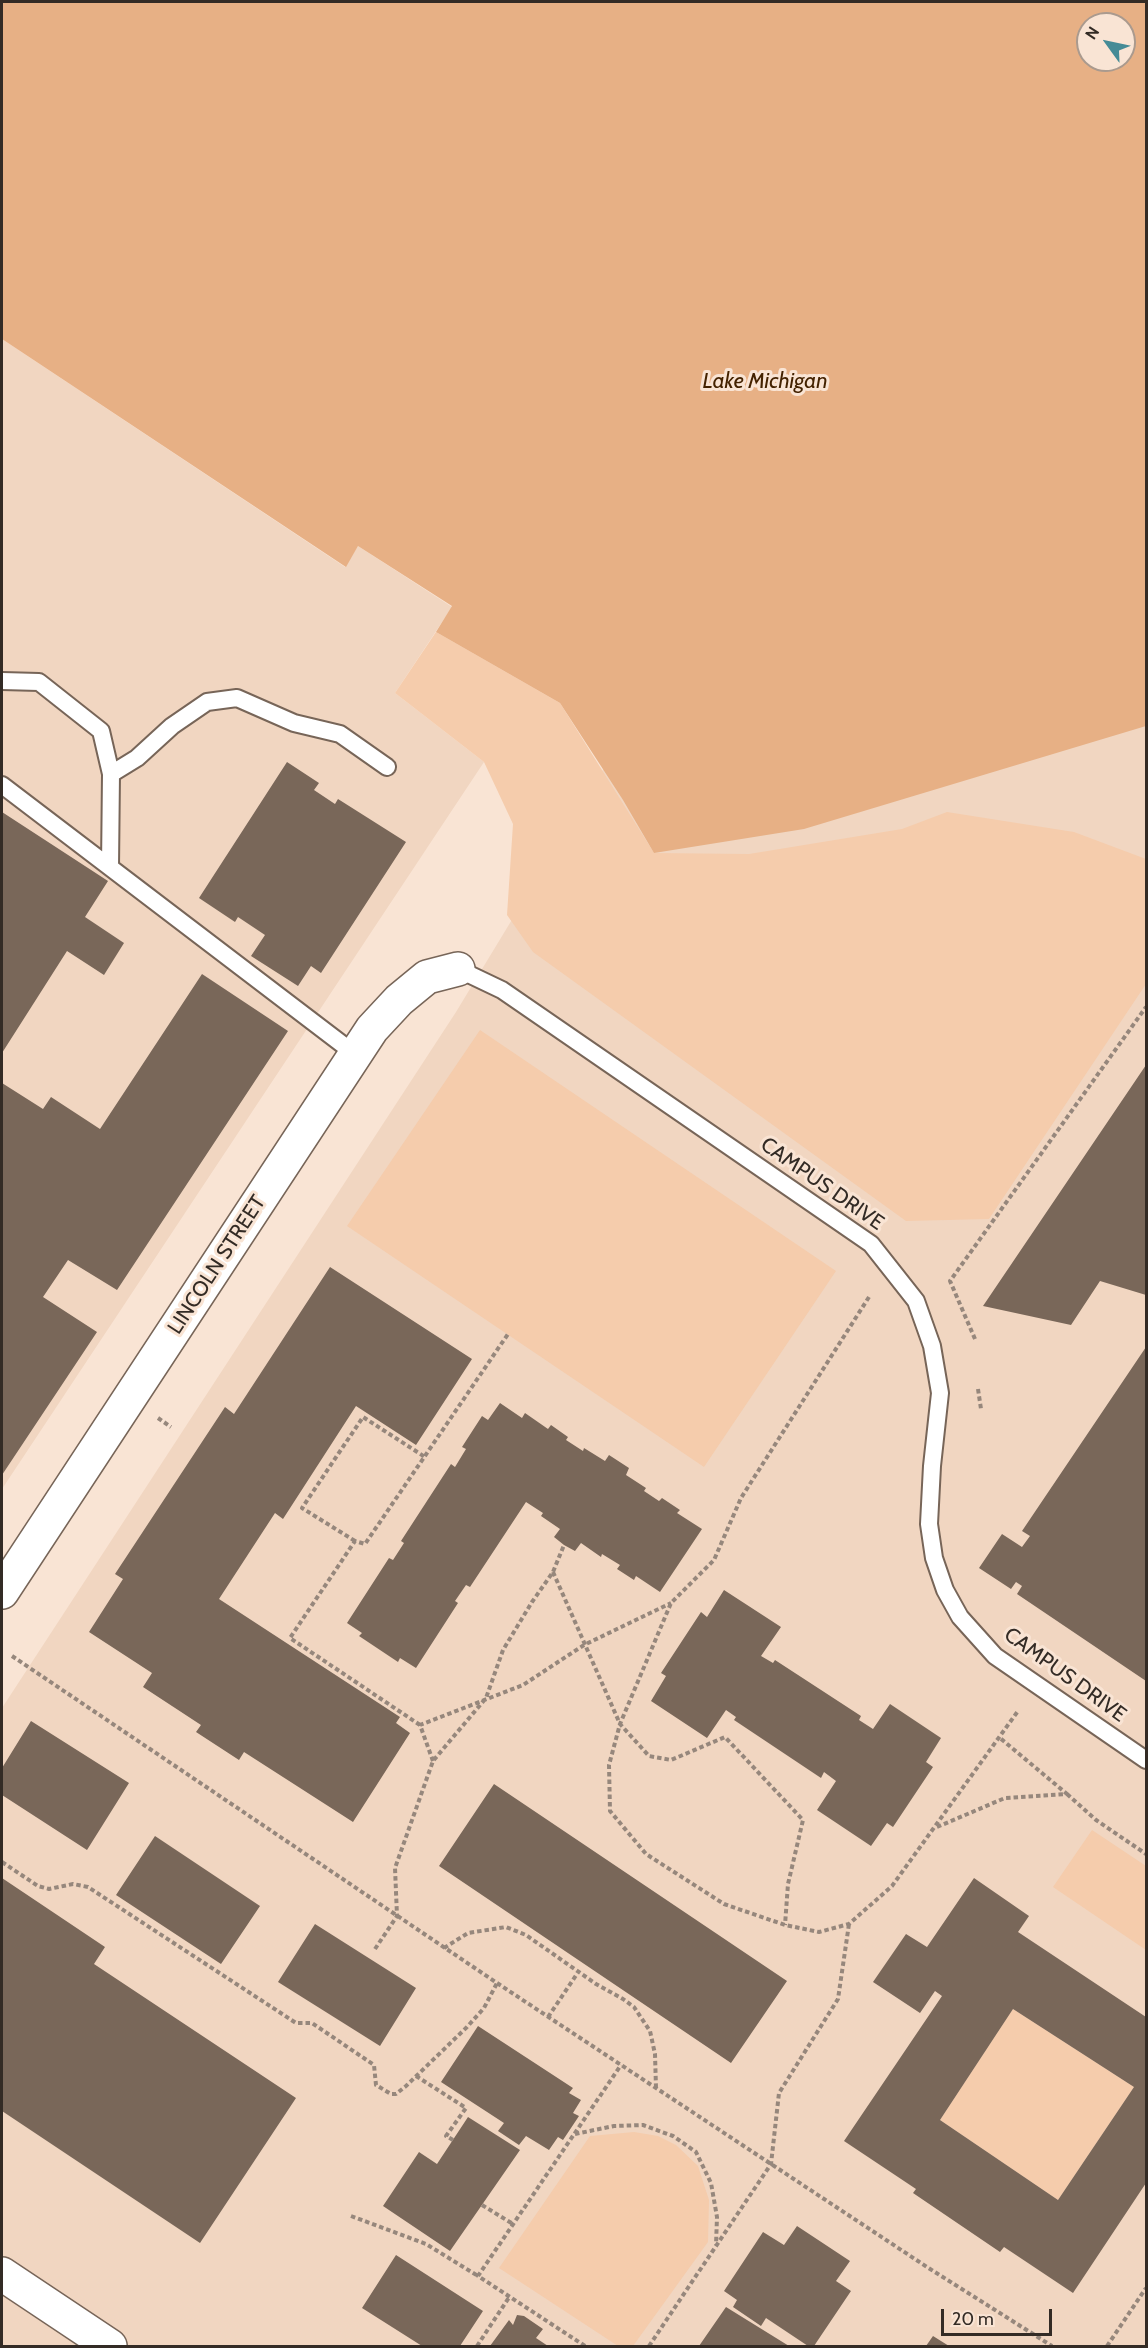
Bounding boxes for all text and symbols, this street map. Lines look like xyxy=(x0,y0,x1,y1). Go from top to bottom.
north arrow xyxy=(1076,12,1136,72)
text: N xyxy=(1081,23,1103,43)
water label: Lake Michigan xyxy=(702,369,828,395)
street label: CAMPUS DRIVE xyxy=(755,1132,889,1236)
street label: LINCOLN STREET xyxy=(163,1191,271,1339)
street label: CAMPUS DRIVE xyxy=(999,1622,1131,1728)
scale bar xyxy=(944,2297,1055,2335)
text: 20 m xyxy=(952,2308,994,2330)

